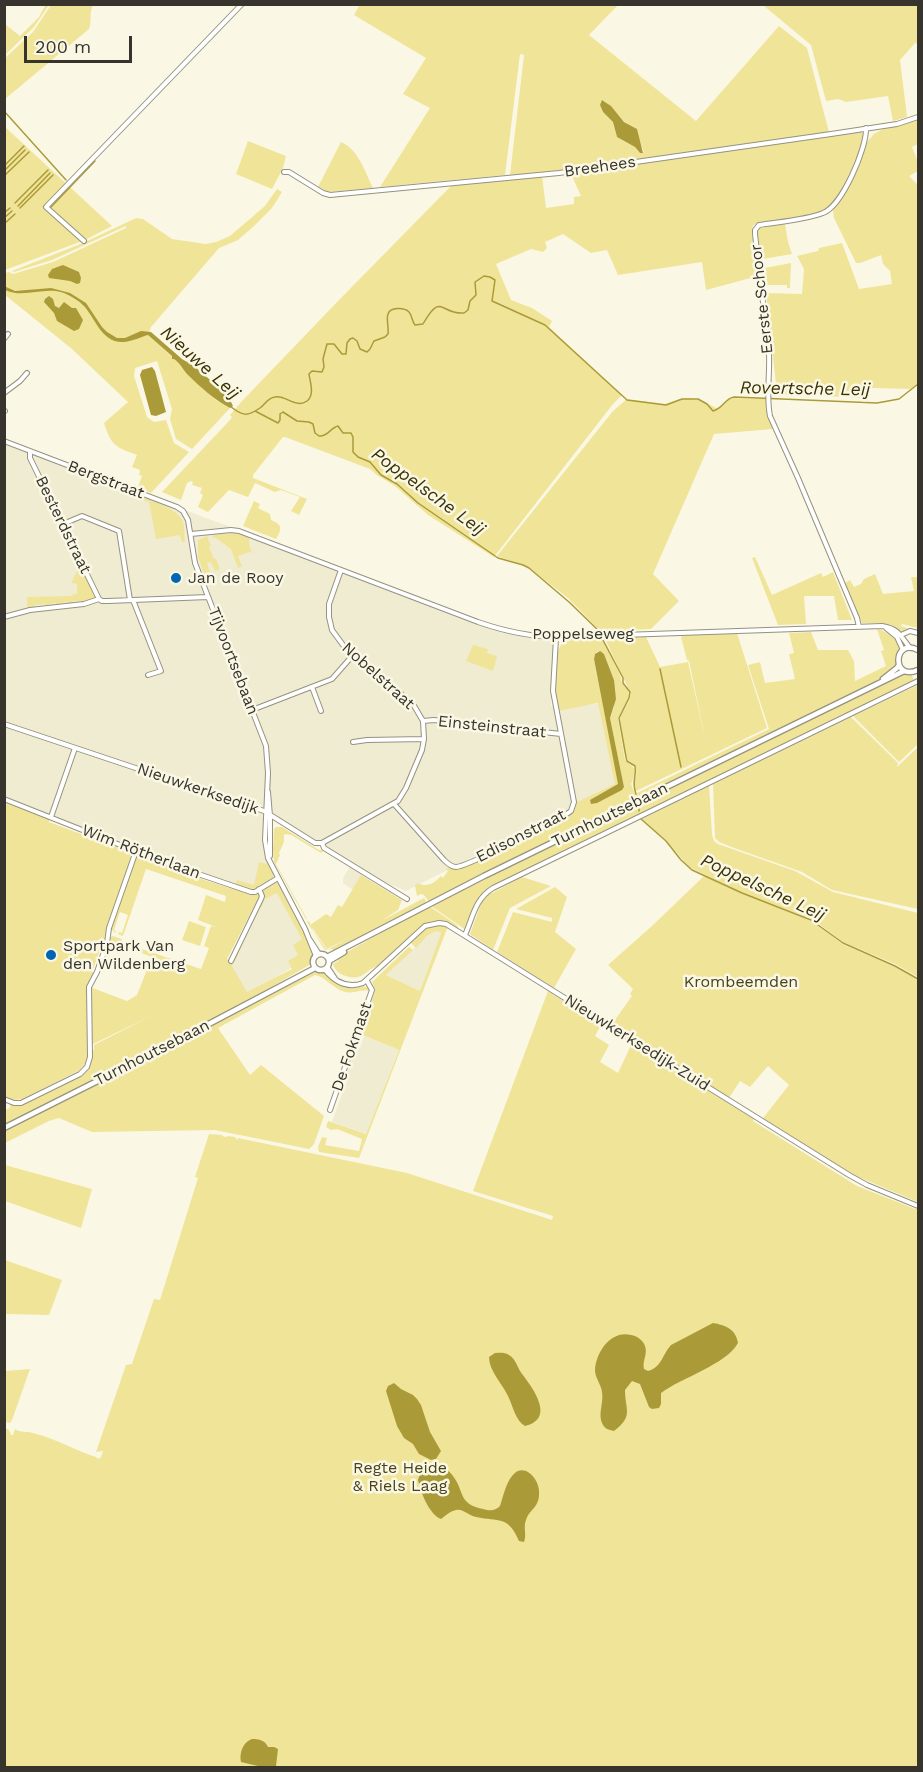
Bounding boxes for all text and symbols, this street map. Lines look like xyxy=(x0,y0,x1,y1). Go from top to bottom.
scale bar xyxy=(27,24,135,62)
text: 200 m xyxy=(35,36,91,57)
street label: Breehees xyxy=(563,152,637,182)
street label: Eerste Schoor xyxy=(747,243,777,355)
water label: Nieuwe Leij xyxy=(156,322,244,404)
water label: Rovertsche Leij xyxy=(740,377,870,401)
water label: Poppelsche Leij xyxy=(367,444,489,540)
street label: Bergstraat xyxy=(65,457,147,503)
street label: Besterdstraat xyxy=(31,473,95,577)
place label: Jan de Rooy xyxy=(188,568,283,588)
marker: Jan de Rooy xyxy=(169,571,183,585)
street label: Tijvoortsebaan xyxy=(204,604,262,718)
street label: Poppelseweg xyxy=(532,624,634,644)
street label: Nobelstraat xyxy=(338,638,418,714)
street label: Einsteinstraat xyxy=(437,712,547,742)
street label: Nieuwkerksedijk xyxy=(135,759,261,819)
street label: Turnhoutsebaan xyxy=(549,779,671,851)
street label: Edisonstraat xyxy=(473,805,569,867)
street label: Wim Rötherlaan xyxy=(79,821,203,883)
water label: Poppelsche Leij xyxy=(697,850,829,926)
place label: Sportpark Van den Wildenberg xyxy=(63,936,185,974)
marker: Sportpark Van den Wildenberg xyxy=(44,948,58,962)
park label: Krombeemden xyxy=(684,972,798,992)
street label: Nieuwkerksedijk-Zuid xyxy=(561,990,713,1096)
street label: De Fokmast xyxy=(328,1000,376,1094)
street label: Turnhoutsebaan xyxy=(91,1016,213,1090)
park label: Regte Heide & Riels Laag xyxy=(353,1458,447,1496)

